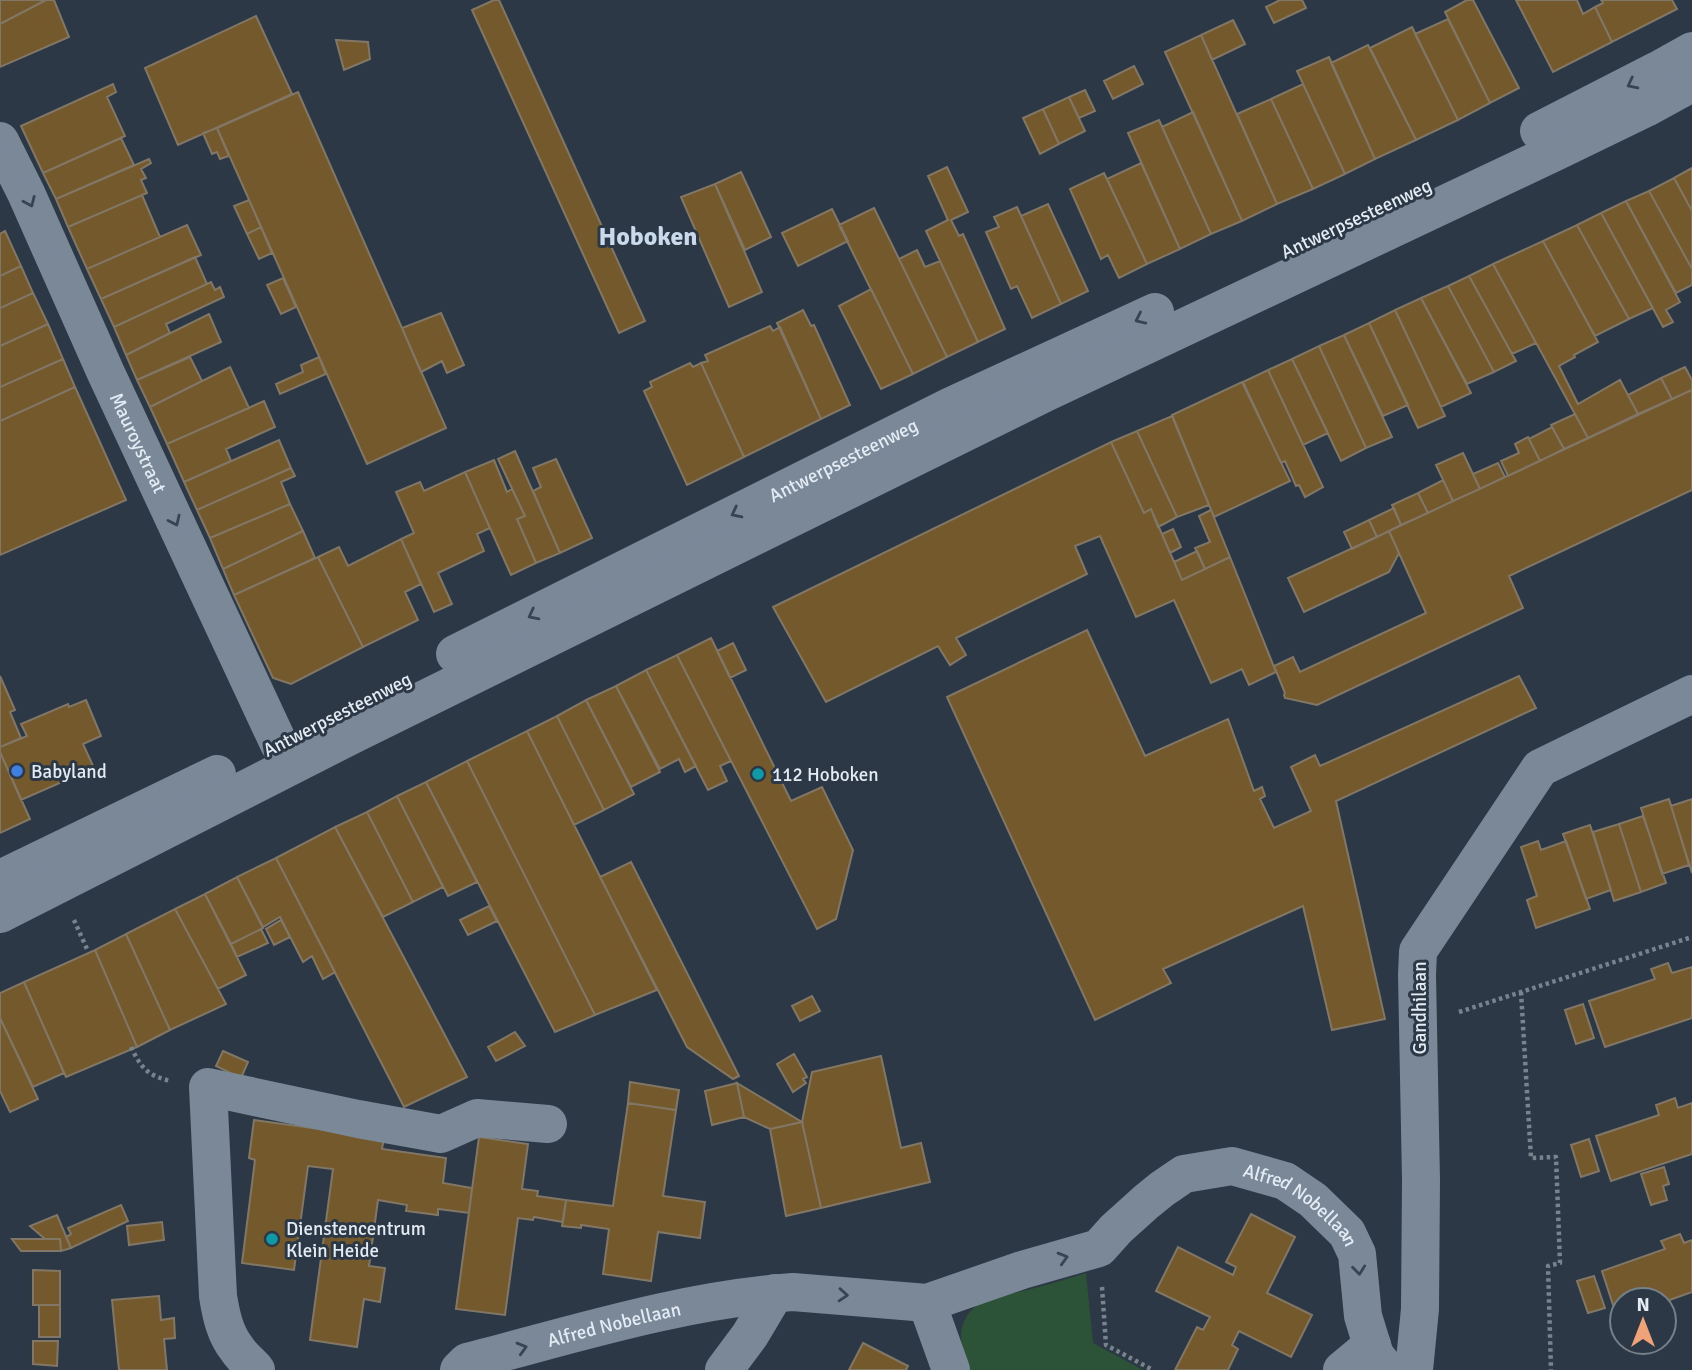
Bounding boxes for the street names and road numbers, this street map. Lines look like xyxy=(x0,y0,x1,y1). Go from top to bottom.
street label: Antwerpsesteenweg xyxy=(1277,173,1436,264)
street label: Mauroystraat xyxy=(104,389,171,497)
street label: Antwerpsesteenweg xyxy=(765,413,922,508)
street label: Antwerpsesteenweg xyxy=(259,667,416,763)
street label: Gandhilaan xyxy=(1408,961,1432,1055)
street label: Alfred Nobellaan xyxy=(1240,1159,1363,1250)
street label: Alfred Nobellaan xyxy=(545,1297,683,1353)

